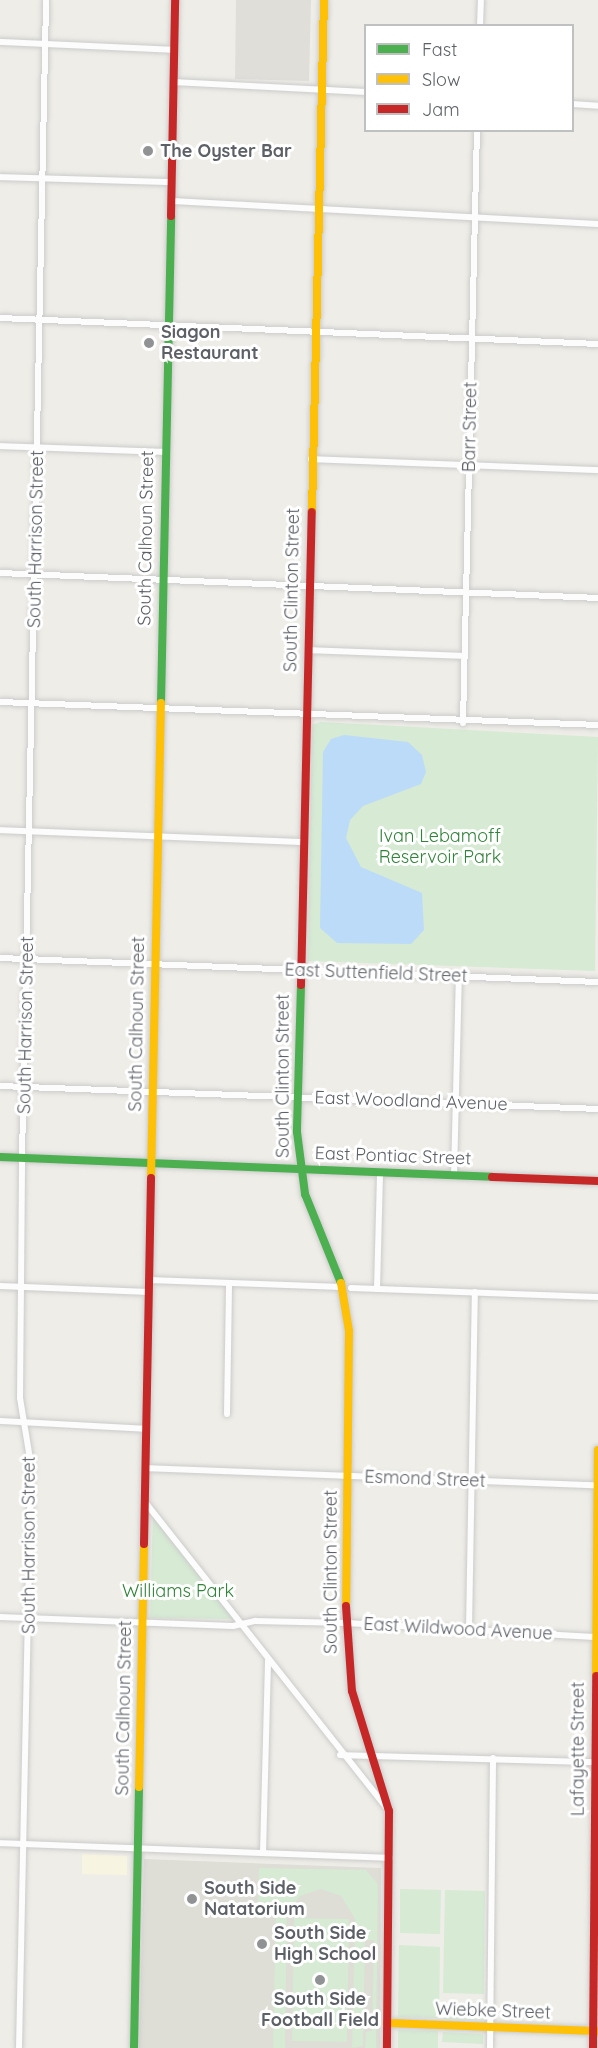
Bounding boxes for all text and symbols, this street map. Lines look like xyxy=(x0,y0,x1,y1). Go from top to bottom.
legend xyxy=(364,24,574,132)
text: Fast xyxy=(422,38,457,61)
text: Slow xyxy=(422,68,460,91)
text: Jam xyxy=(422,98,460,121)
place label: The Oyster Bar xyxy=(160,140,292,162)
marker: The Oyster Bar xyxy=(141,144,155,158)
place label: Siagon Restaurant xyxy=(161,322,259,364)
marker: Siagon Restaurant xyxy=(142,336,156,350)
street label: Barr Street xyxy=(458,382,482,472)
street label: South Harrison Street xyxy=(24,450,48,628)
street label: South Calhoun Street xyxy=(134,450,158,626)
street label: South Clinton Street xyxy=(280,508,304,672)
park label: Ivan Lebamoff Reservoir Park xyxy=(379,826,501,868)
street label: South Harrison Street xyxy=(14,936,38,1114)
street label: South Calhoun Street xyxy=(125,936,149,1112)
street label: East Suttenfield Street xyxy=(284,959,468,987)
street label: South Clinton Street xyxy=(272,994,294,1158)
street label: East Woodland Avenue xyxy=(314,1087,508,1115)
street label: East Pontiac Street xyxy=(314,1142,472,1170)
street label: South Harrison Street xyxy=(18,1456,40,1634)
street label: Esmond Street xyxy=(364,1466,486,1492)
street label: South Clinton Street xyxy=(320,1490,342,1654)
park label: Williams Park xyxy=(122,1580,234,1602)
street label: East Wildwood Avenue xyxy=(363,1613,553,1645)
street label: South Calhoun Street xyxy=(112,1620,136,1796)
street label: Lafayette Street xyxy=(567,1682,589,1816)
place label: South Side Natatorium xyxy=(204,1878,305,1920)
marker: South Side Natatorium xyxy=(185,1892,199,1906)
place label: South Side High School xyxy=(274,1923,376,1966)
marker: South Side High School xyxy=(255,1937,269,1951)
marker: South Side Football Field xyxy=(313,1973,327,1987)
place label: South Side Football Field xyxy=(261,1989,379,2032)
street label: Wiebke Street xyxy=(435,1998,551,2024)

